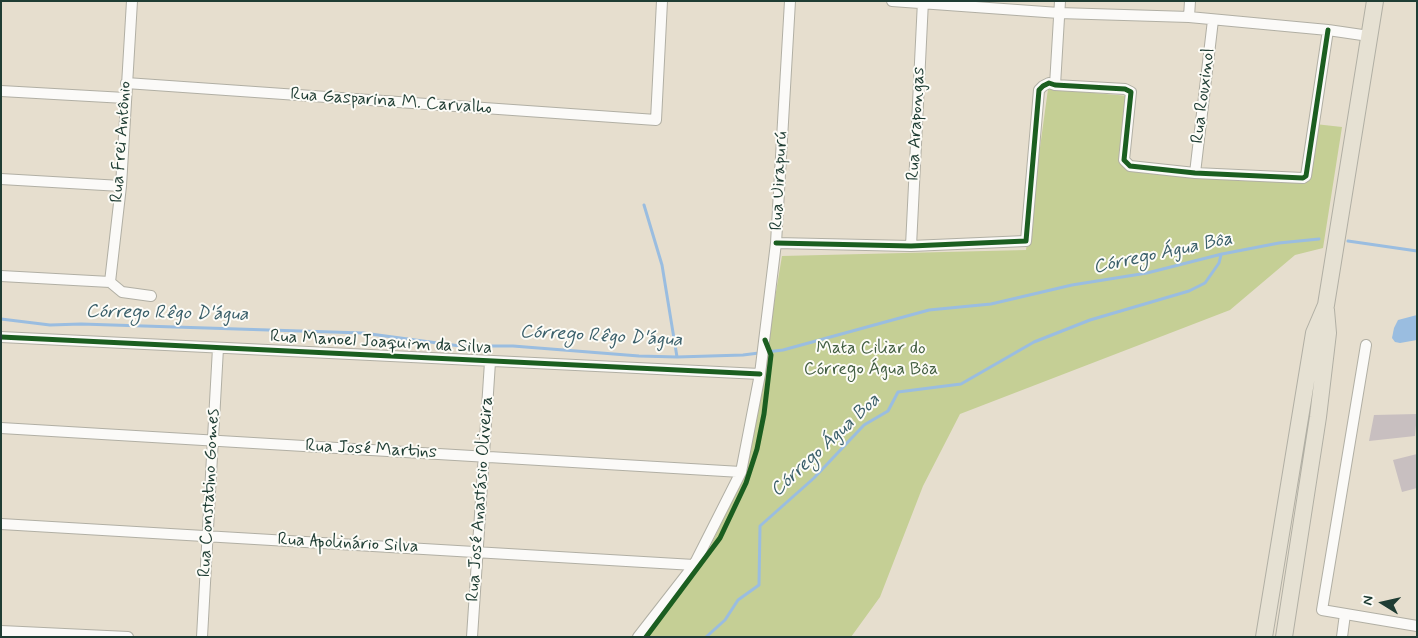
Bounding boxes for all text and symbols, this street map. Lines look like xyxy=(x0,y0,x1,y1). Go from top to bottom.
street label: Rua Rouxinol xyxy=(1187,47,1221,145)
street label: Rua Arapongas xyxy=(903,67,931,181)
street label: Rua Frei Antônio xyxy=(107,80,137,204)
street label: Rua Gasparina M. Carvalho xyxy=(290,84,492,120)
street label: Rua Uirapurú xyxy=(767,131,793,231)
water label: Córrego Água Bôa xyxy=(1091,228,1235,280)
water label: Córrego Rêgo D'água xyxy=(85,301,249,327)
water label: Córrego Rêgo D'água xyxy=(519,321,683,353)
street label: Rua Manoel Joaquim da Silva xyxy=(269,326,493,360)
park label: Mata Ciliar do Córrego Água Bôa xyxy=(804,338,938,380)
water label: Córrego Água Boa xyxy=(767,389,885,503)
street label: Rua José Anastásio Oliveira xyxy=(463,395,499,603)
street label: Rua Constatino Gomes xyxy=(195,408,225,578)
street label: Rua José Martins xyxy=(305,436,437,464)
street label: Rua Apolinário Silva xyxy=(277,530,419,558)
north arrow xyxy=(1358,578,1408,628)
text: N xyxy=(1359,594,1378,607)

